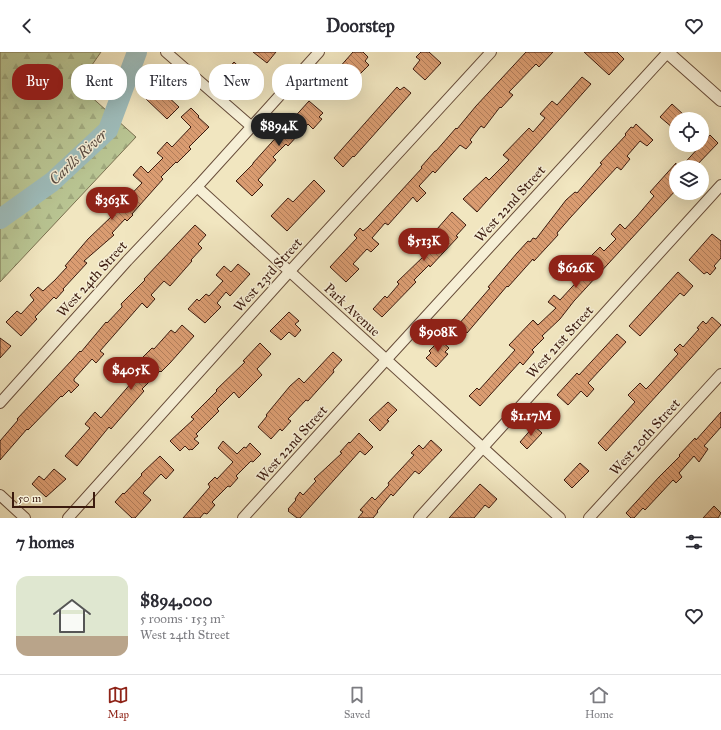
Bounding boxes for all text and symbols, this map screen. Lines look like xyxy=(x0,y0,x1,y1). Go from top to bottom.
icon: back xyxy=(16,15,38,37)
text: Doorstep xyxy=(326,15,395,37)
icon: heart xyxy=(683,15,705,37)
chip: Buy xyxy=(12,64,63,100)
chip: Rent xyxy=(71,64,127,100)
chip: Filters xyxy=(135,64,201,100)
chip: New xyxy=(209,64,264,100)
chip: Apartment xyxy=(272,64,362,100)
map controls xyxy=(669,112,709,200)
button: locate xyxy=(669,112,709,152)
pin: $894K xyxy=(251,113,307,147)
text: $894K xyxy=(260,118,298,134)
water label: Carlls River xyxy=(45,125,111,188)
button: layers xyxy=(669,160,709,200)
street label: West 22nd Street xyxy=(471,162,549,246)
pin: $363K xyxy=(84,187,140,221)
text: $363K xyxy=(95,192,129,208)
pin: $513K xyxy=(396,228,452,262)
text: $513K xyxy=(407,233,441,249)
street label: West 23rd Street xyxy=(230,234,306,316)
street label: West 24th Street xyxy=(53,237,131,321)
pin: $626K xyxy=(548,255,604,289)
text: $626K xyxy=(558,260,594,276)
street label: Park Avenue xyxy=(320,280,384,340)
street label: West 21st Street xyxy=(523,302,597,382)
pin: $908K xyxy=(410,319,466,353)
text: $908K xyxy=(419,324,457,340)
pin: $405K xyxy=(103,357,159,391)
text: $405K xyxy=(112,362,150,378)
street label: West 20th Street xyxy=(606,395,684,479)
street label: West 22nd Street xyxy=(253,402,331,486)
pin: $1.17M xyxy=(498,403,564,437)
text: $1.17M xyxy=(510,408,552,424)
scale bar xyxy=(12,490,95,509)
text: 50 m xyxy=(18,492,41,505)
icon: filters xyxy=(683,531,705,553)
text: 7 homes xyxy=(16,532,74,553)
text: $894,000 xyxy=(140,590,212,611)
icon: home xyxy=(48,592,96,640)
icon: heart xyxy=(683,605,705,627)
text: 5 rooms · 153 m² xyxy=(140,611,225,627)
text: West 24th Street xyxy=(140,627,230,643)
tab: Map xyxy=(107,684,129,721)
tab: Saved xyxy=(344,684,370,721)
tab: Home xyxy=(585,684,614,721)

